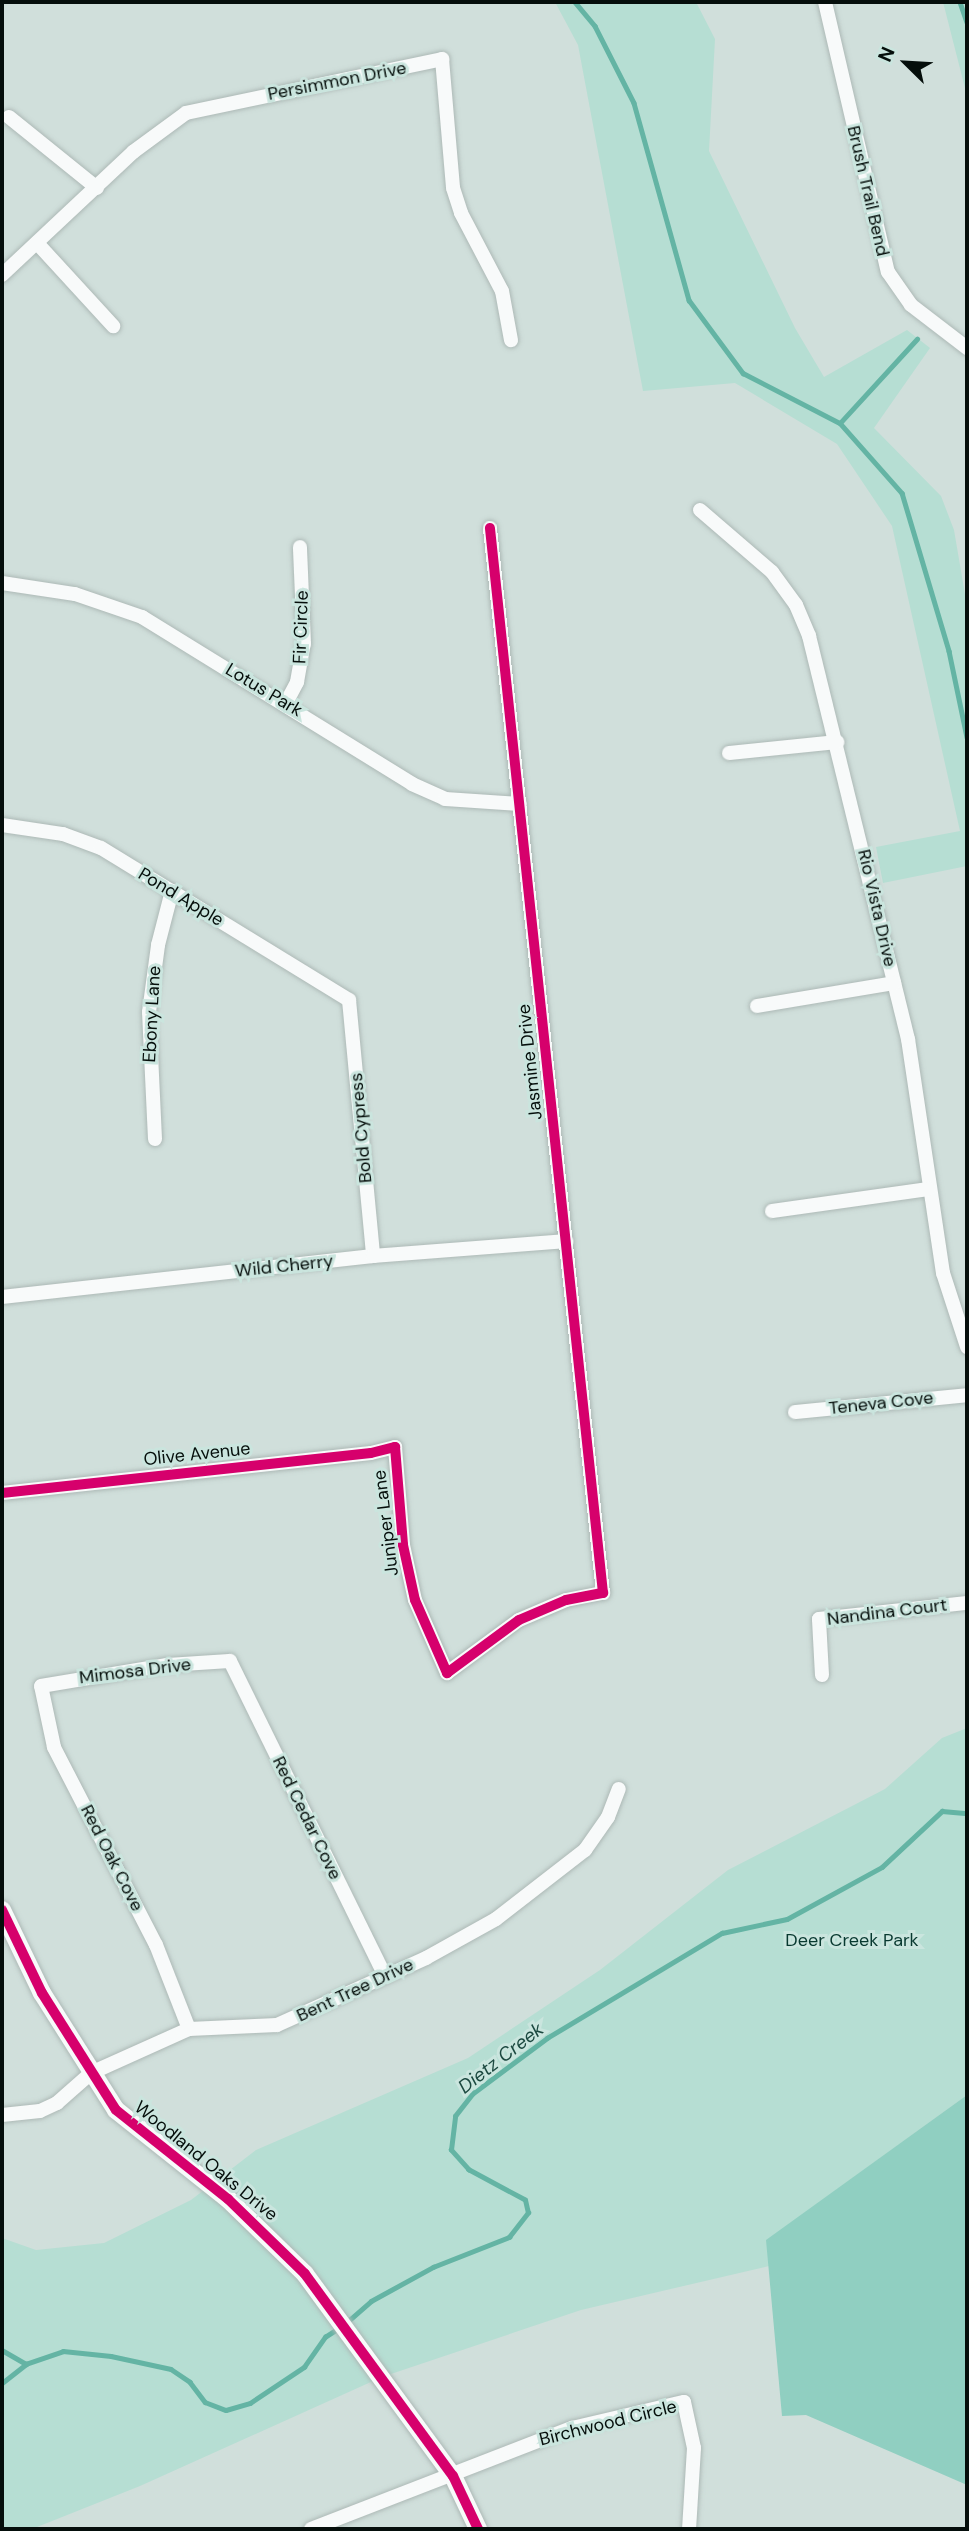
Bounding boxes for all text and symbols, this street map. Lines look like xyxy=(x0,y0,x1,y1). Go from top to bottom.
north arrow xyxy=(871,28,941,98)
text: N xyxy=(872,43,901,66)
street label: Persimmon Drive xyxy=(266,57,408,105)
street label: Brush Trail Bend xyxy=(842,124,894,258)
street label: Fir Circle xyxy=(289,590,313,664)
street label: Lotus Park xyxy=(222,659,306,721)
street label: Rio Vista Drive xyxy=(853,847,901,969)
street label: Pond Apple xyxy=(134,863,228,931)
street label: Ebony Lane xyxy=(139,965,165,1063)
street label: Jasmine Drive xyxy=(513,1003,547,1121)
street label: Bold Cypress xyxy=(345,1072,377,1184)
street label: Wild Cherry xyxy=(234,1250,334,1282)
street label: Teneva Cove xyxy=(828,1387,934,1419)
street label: Olive Avenue xyxy=(142,1438,252,1470)
street label: Juniper Lane xyxy=(369,1469,403,1577)
street label: Nandina Court xyxy=(826,1594,948,1630)
street label: Mimosa Drive xyxy=(78,1653,192,1689)
street label: Red Cedar Cove xyxy=(268,1753,346,1883)
street label: Red Oak Cove xyxy=(76,1801,148,1915)
park label: Deer Creek Park xyxy=(785,1929,919,1951)
street label: Bent Tree Drive xyxy=(293,1953,417,2027)
water label: Dietz Creek xyxy=(454,2018,548,2098)
street label: Woodland Oaks Drive xyxy=(130,2097,282,2225)
street label: Birchwood Circle xyxy=(537,2395,679,2451)

